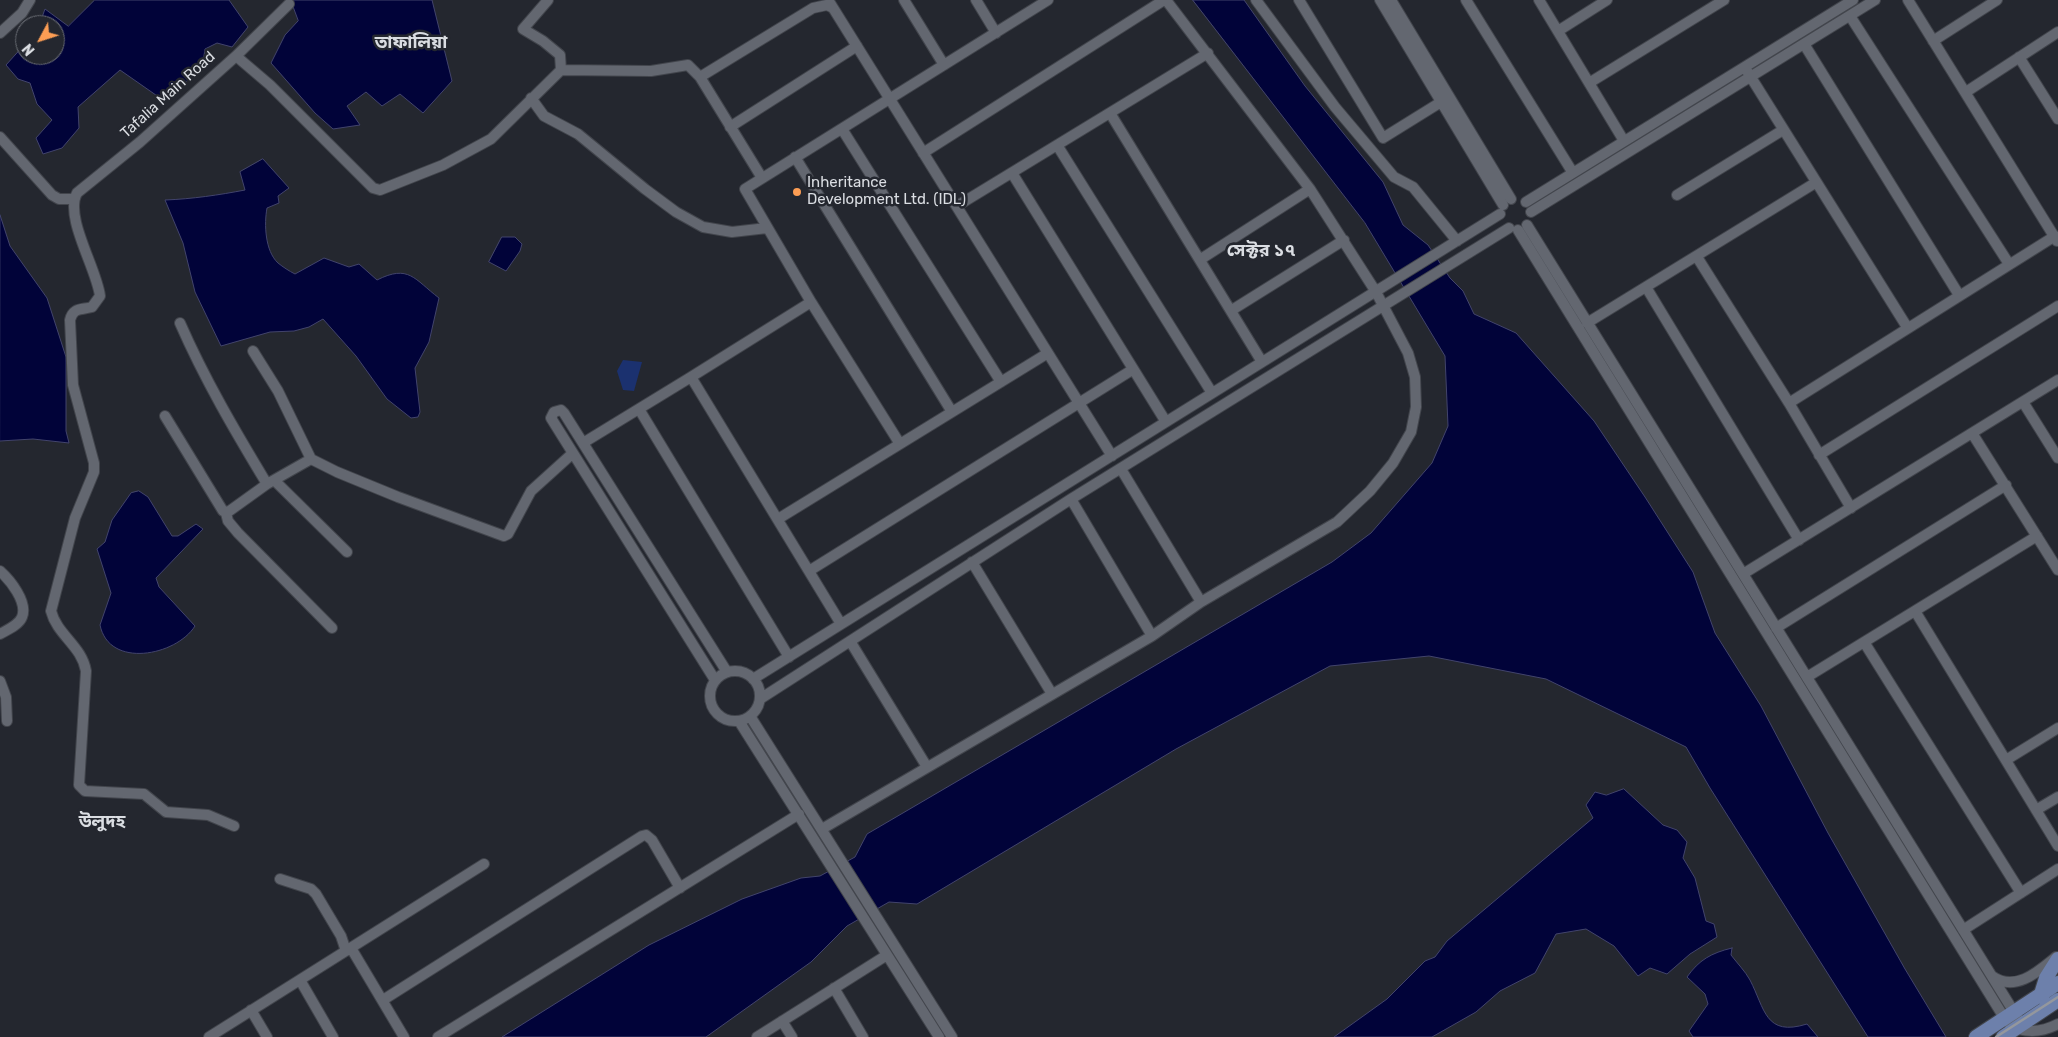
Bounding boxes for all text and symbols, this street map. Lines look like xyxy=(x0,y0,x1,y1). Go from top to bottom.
north arrow xyxy=(15,15,65,65)
district label: তাফালিয়া xyxy=(375,32,447,54)
text: N xyxy=(19,40,39,59)
street label: Tafalia Main Road xyxy=(117,48,219,142)
place label: Inheritance Development Ltd. (IDL) xyxy=(807,174,966,209)
marker: Inheritance Development Ltd. (IDL) xyxy=(791,186,803,198)
district label: সেক্টর ১৭ xyxy=(1227,240,1295,262)
district label: উলুদহ xyxy=(79,811,125,833)

